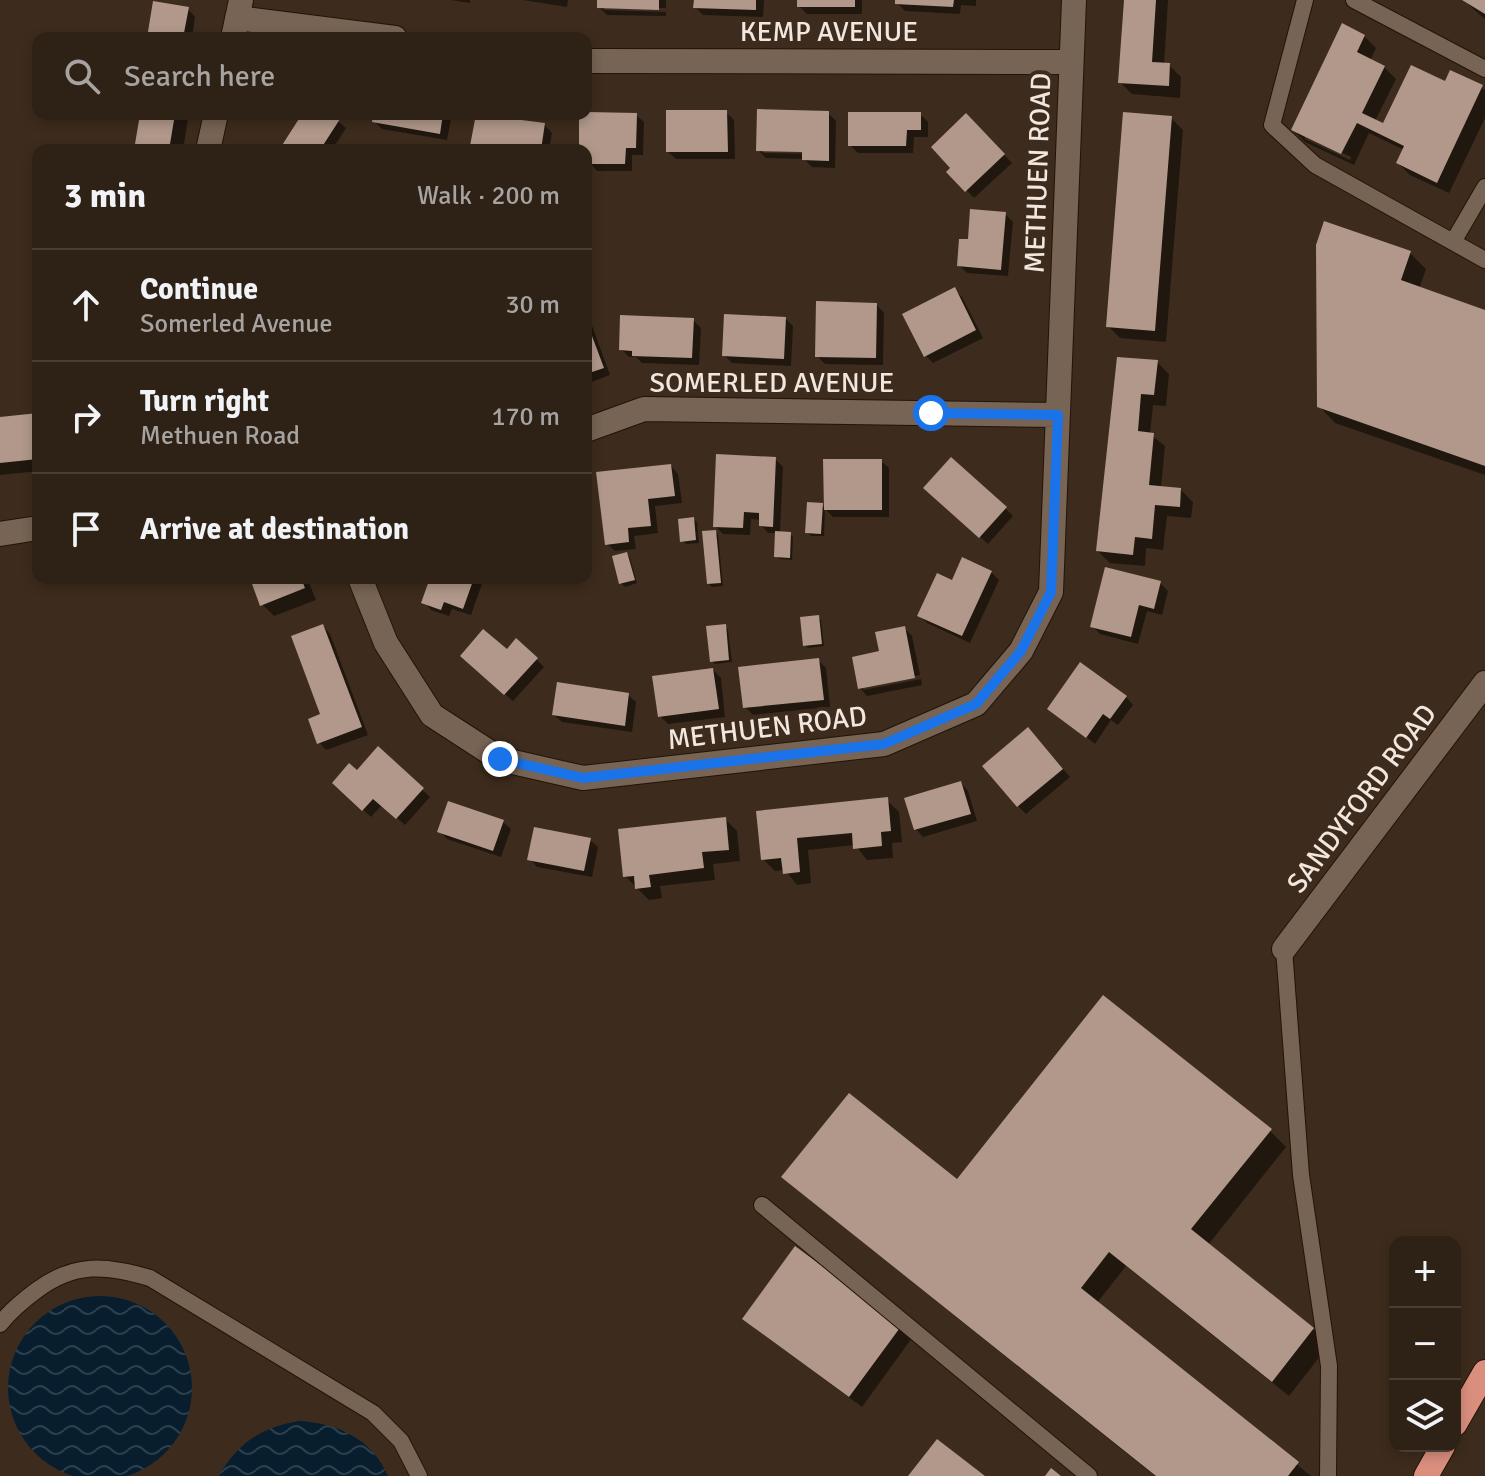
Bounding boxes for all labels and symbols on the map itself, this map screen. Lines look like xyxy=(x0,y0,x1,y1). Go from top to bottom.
street label: KEMP AVENUE xyxy=(740,15,918,49)
street label: METHUEN ROAD xyxy=(1018,72,1058,274)
street label: SOMERLED AVENUE xyxy=(650,366,894,400)
route start xyxy=(913,395,949,431)
street label: SANDYFORD ROAD xyxy=(1280,698,1444,900)
street label: METHUEN ROAD xyxy=(665,699,869,757)
route end xyxy=(482,741,518,777)

